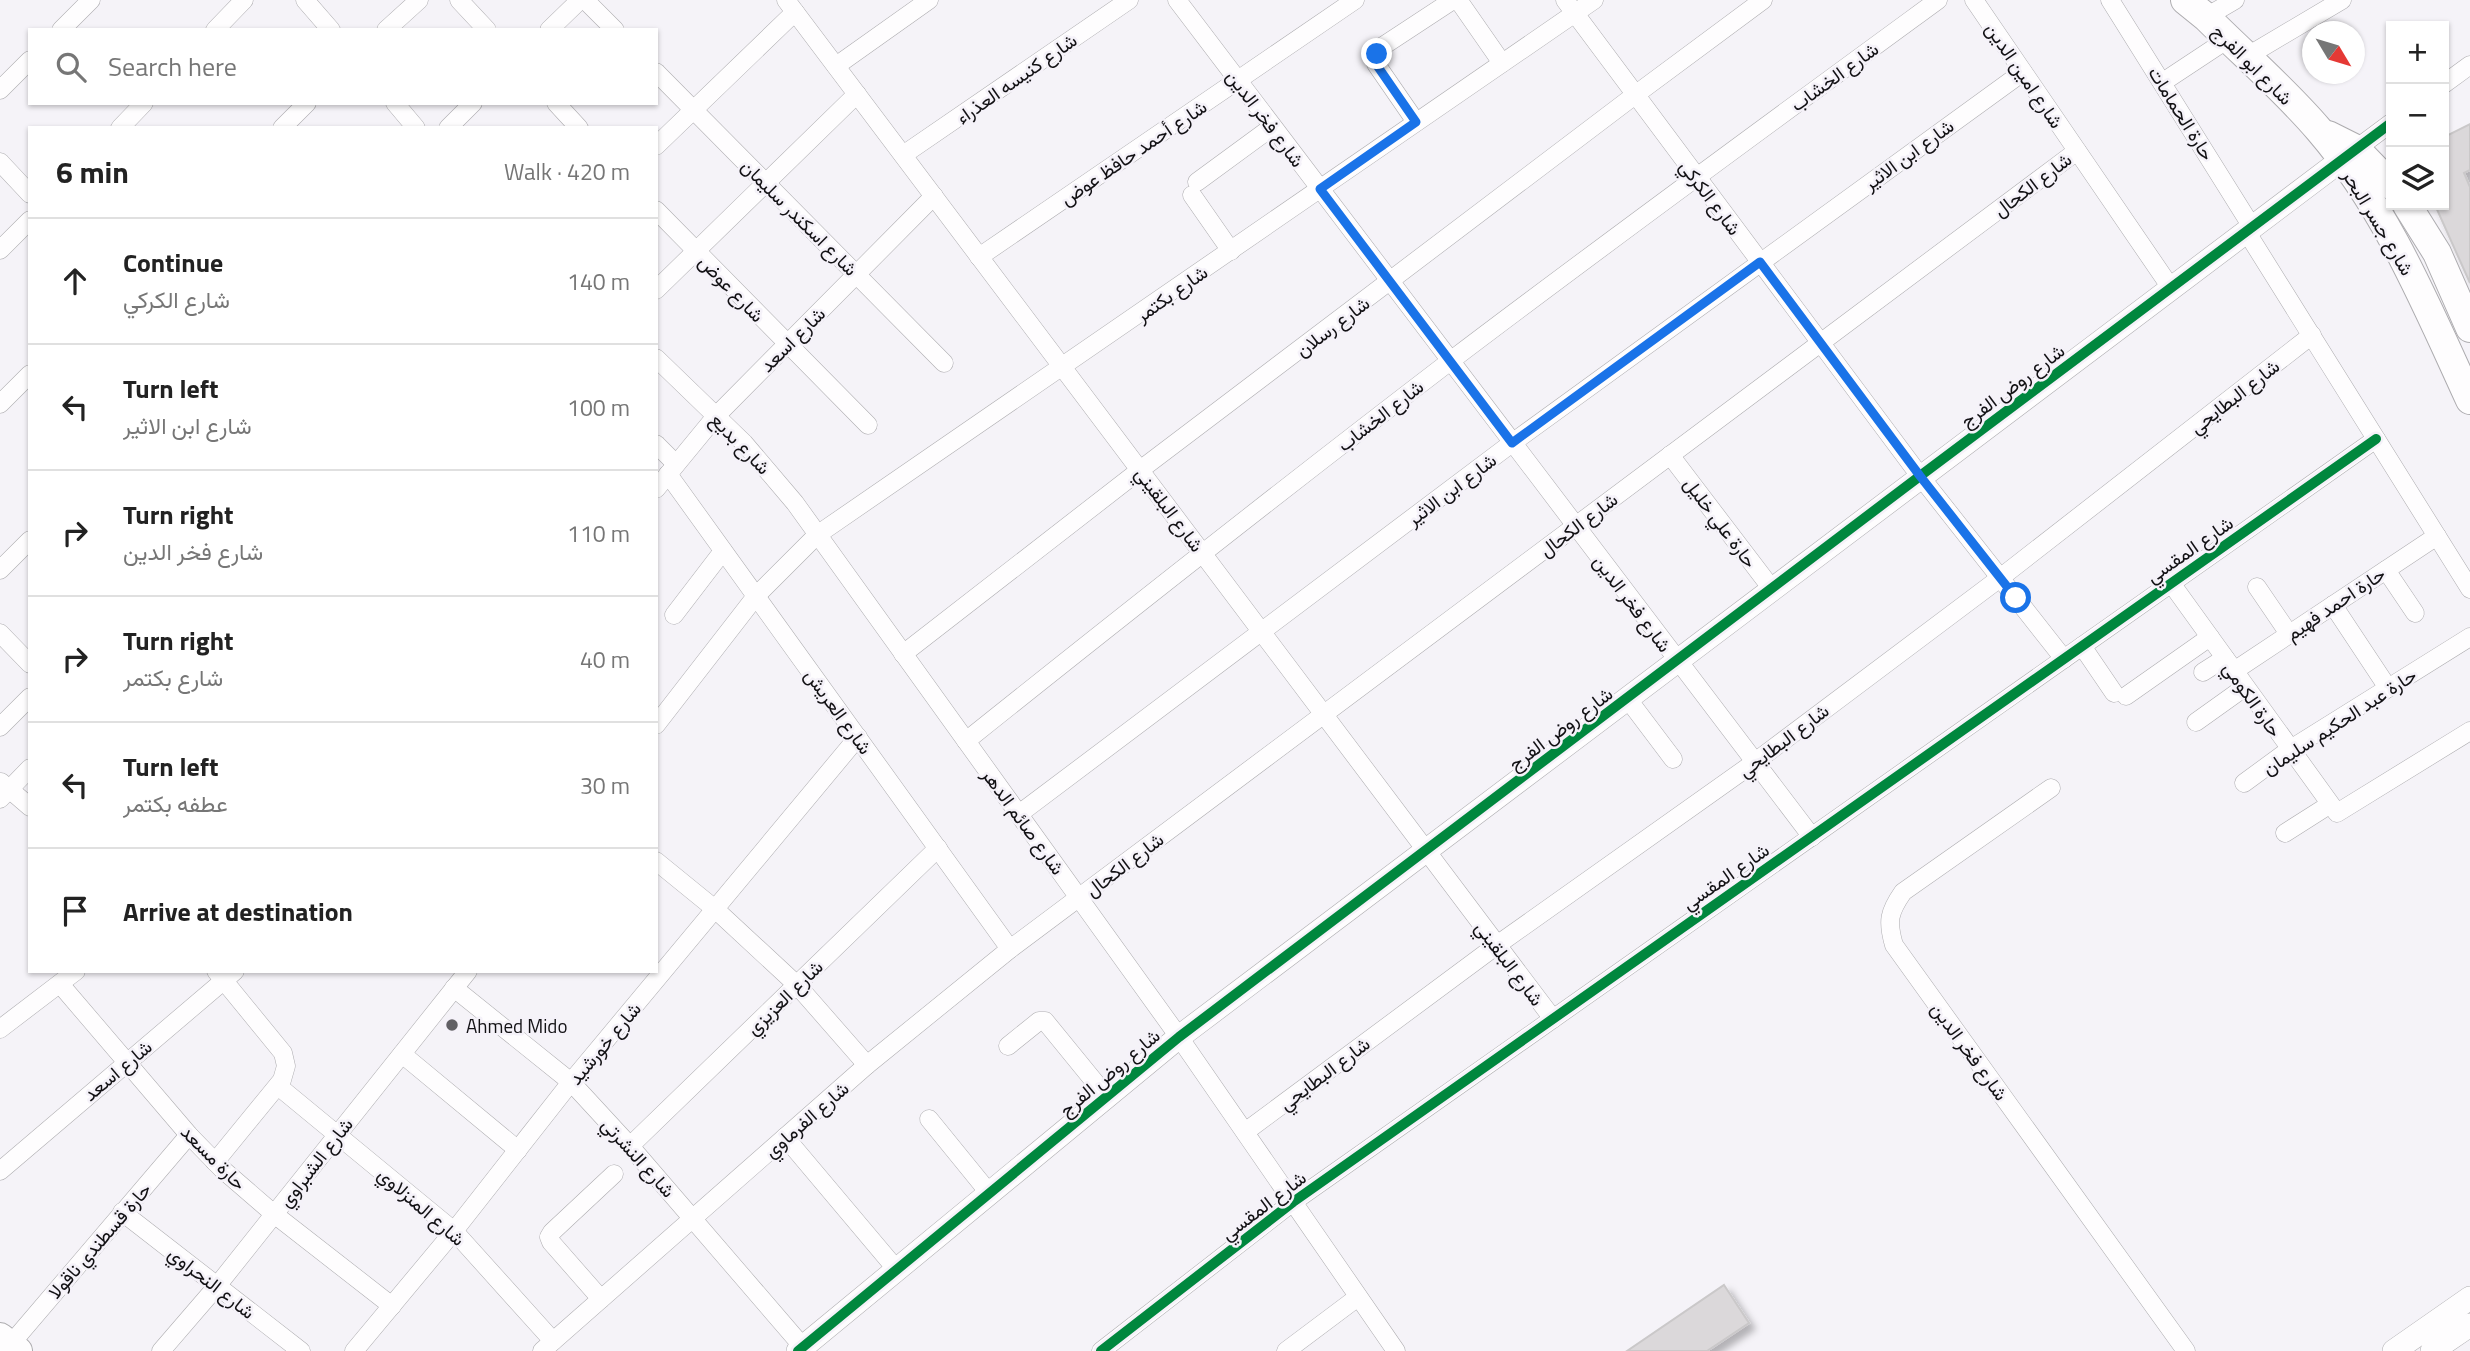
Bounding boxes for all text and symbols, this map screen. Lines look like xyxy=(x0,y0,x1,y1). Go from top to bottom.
street label: شارع امين الدين xyxy=(1979,16,2071,134)
street label: شارع ابو الفرج xyxy=(2206,17,2300,111)
north arrow xyxy=(2302,21,2365,84)
map controls xyxy=(2386,21,2449,210)
button: + xyxy=(2386,21,2449,84)
street label: شارع كنيسه العذراء xyxy=(949,25,1083,131)
search box xyxy=(28,28,658,105)
street label: شارع الخشاب xyxy=(1784,34,1884,118)
route end xyxy=(1361,38,1392,69)
text: Search here xyxy=(108,47,237,86)
icon: search xyxy=(52,48,90,86)
street label: حارة الحمامات xyxy=(2142,60,2222,166)
street label: شارع فخر الدين xyxy=(1220,63,1312,173)
button: − xyxy=(2386,84,2449,147)
street label: شارع أحمد حافظ عوض xyxy=(1054,92,1212,212)
street label: شارع ابن الاثير xyxy=(1856,111,1959,198)
street label: شارع الكحال xyxy=(1987,145,2077,223)
button: layers xyxy=(2386,147,2449,210)
text: 6 min xyxy=(56,149,129,195)
street label: شارع اسكندر سليمان xyxy=(735,152,865,282)
street label: شارع الكركي xyxy=(1671,153,1749,242)
text: Walk · 420 m xyxy=(504,154,630,189)
street label: شارع جسر البحر xyxy=(2335,162,2422,281)
text: Continue xyxy=(123,243,223,282)
street label: شارع عوض xyxy=(692,248,772,328)
street label: شارع بكتمر xyxy=(1128,257,1213,329)
icon: ahead xyxy=(56,262,94,300)
text: 140 m xyxy=(567,264,630,299)
text: شارع الكركي xyxy=(123,282,230,317)
street label: شارع رسلان xyxy=(1289,288,1375,364)
street label: شارع اسعد xyxy=(752,299,832,379)
street label: شارع روض الفرج xyxy=(1954,336,2070,434)
street label: شارع البطايحي xyxy=(2183,351,2287,442)
text: Turn left xyxy=(123,369,218,408)
street label: شارع الخشاب xyxy=(1331,372,1429,458)
icon: left xyxy=(56,388,94,426)
text: 100 m xyxy=(567,390,630,425)
street label: شارع بديع xyxy=(704,405,778,481)
text: شارع ابن الاثير xyxy=(123,408,252,443)
street label: شارع ابن الاثير xyxy=(1399,445,1502,533)
street label: شارع البلقيني xyxy=(1127,460,1212,559)
street label: حارة علي خليل xyxy=(1676,470,1765,575)
street label: شارع الكحال xyxy=(1533,485,1623,563)
text: Turn right xyxy=(123,495,234,534)
street label: شارع المقسي xyxy=(2139,508,2240,591)
icon: right xyxy=(56,514,94,552)
text: 110 m xyxy=(567,516,630,551)
text: شارع فخر الدين xyxy=(123,534,263,569)
street label: شارع فخر الدين xyxy=(1587,548,1679,658)
street label: حارة احمد فهيم xyxy=(2279,559,2391,647)
route start xyxy=(2000,582,2031,613)
text: Turn right xyxy=(123,621,234,660)
icon: right xyxy=(56,640,94,678)
text: 40 m xyxy=(580,642,630,677)
street label: حارة الكومي xyxy=(2215,655,2290,744)
text: شارع بكتمر xyxy=(123,660,223,695)
street label: حارة عبد الحكيم سليمان xyxy=(2256,660,2422,782)
street label: شارع العريش xyxy=(798,662,880,760)
street label: شارع روض الفرج xyxy=(1502,679,1618,777)
street label: شارع البطايحي xyxy=(1731,696,1836,786)
text: Turn left xyxy=(123,747,218,786)
street label: شارع صائم الدهر xyxy=(975,761,1073,880)
icon: left xyxy=(56,766,94,804)
text: 30 m xyxy=(580,768,630,803)
text: عطفه بكتمر xyxy=(123,786,228,821)
street label: شارع الكحال xyxy=(1079,825,1169,903)
street label: شارع المقسي xyxy=(1675,835,1776,918)
icon: arrive xyxy=(56,892,94,930)
text: Arrive at destination xyxy=(123,892,353,931)
street label: شارع البلقيني xyxy=(1467,914,1552,1013)
street label: شارع العزيزي xyxy=(739,953,831,1043)
street label: شارع خورشيد xyxy=(561,995,647,1091)
street label: شارع فخر الدين xyxy=(1924,996,2016,1106)
place label: Ahmed Mido xyxy=(466,1011,567,1040)
marker: Ahmed Mido xyxy=(444,1017,460,1033)
street label: شارع روض الفرج xyxy=(1052,1021,1166,1123)
street label: شارع البطايحي xyxy=(1272,1029,1377,1119)
street label: شارع اسعد xyxy=(76,1032,158,1108)
street label: شارع الفرماوي xyxy=(757,1074,856,1166)
street label: شارع الشبراوي xyxy=(271,1111,361,1214)
street label: شارع النشرتي xyxy=(594,1111,683,1205)
street label: حارة مسعد xyxy=(174,1117,254,1197)
street label: شارع المنزلاوي xyxy=(370,1160,472,1254)
street label: شارع المقسي xyxy=(1214,1163,1313,1249)
street label: حارة قسطندي ناقولا xyxy=(40,1175,159,1306)
street label: شارع النحراوي xyxy=(161,1239,262,1327)

